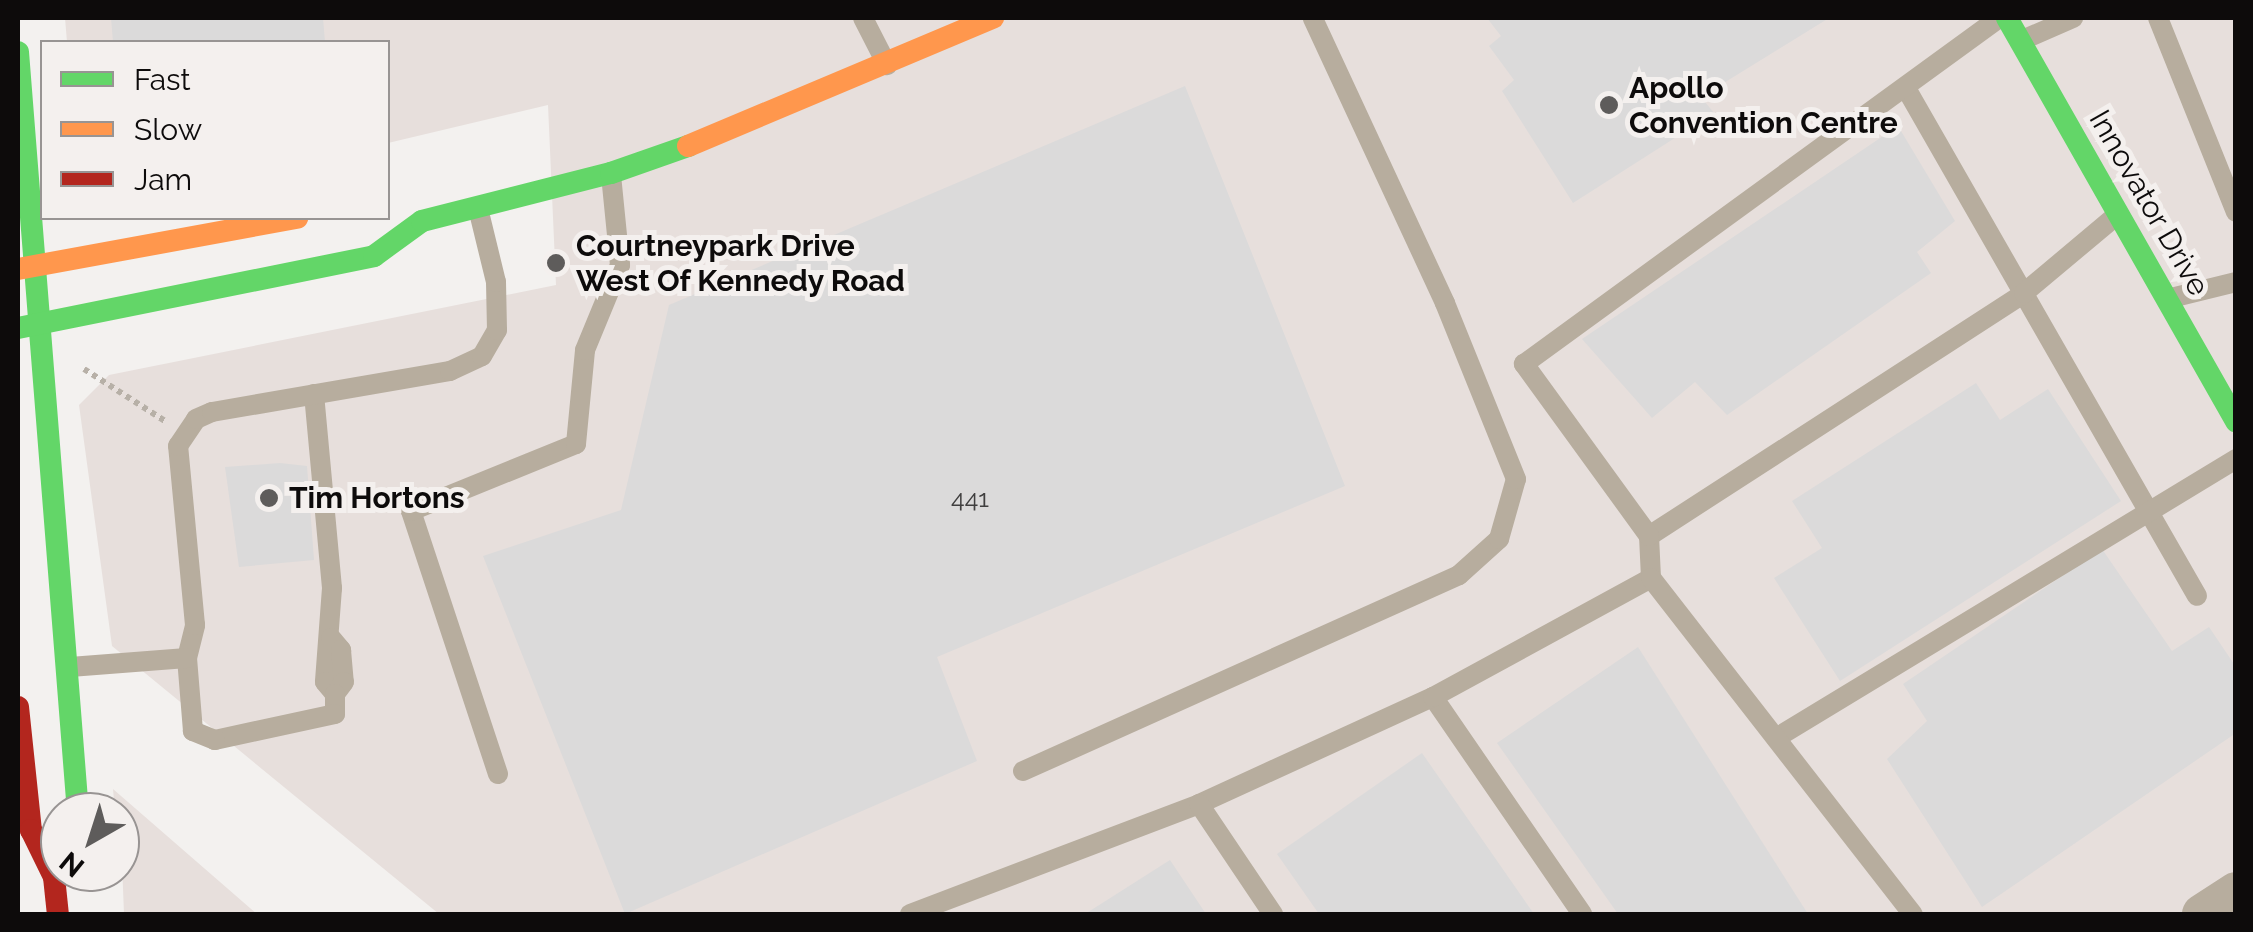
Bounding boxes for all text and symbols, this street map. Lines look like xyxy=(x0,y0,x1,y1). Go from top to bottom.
legend xyxy=(40,40,390,220)
text: Fast xyxy=(134,62,191,97)
place label: Apollo Convention Centre xyxy=(1629,70,1898,140)
marker: Apollo Convention Centre xyxy=(1598,94,1620,116)
street label: Innovator Drive xyxy=(2081,104,2217,302)
text: Slow xyxy=(134,112,202,147)
text: Jam xyxy=(134,162,192,197)
place label: Courtneypark Drive West Of Kennedy Road xyxy=(576,228,906,298)
marker: Courtneypark Drive West Of Kennedy Road xyxy=(545,252,567,274)
place label: Tim Hortons xyxy=(289,480,465,516)
house number: 441 xyxy=(951,483,989,513)
marker: Tim Hortons xyxy=(258,487,280,509)
north arrow xyxy=(40,792,140,892)
text: N xyxy=(53,845,91,884)

